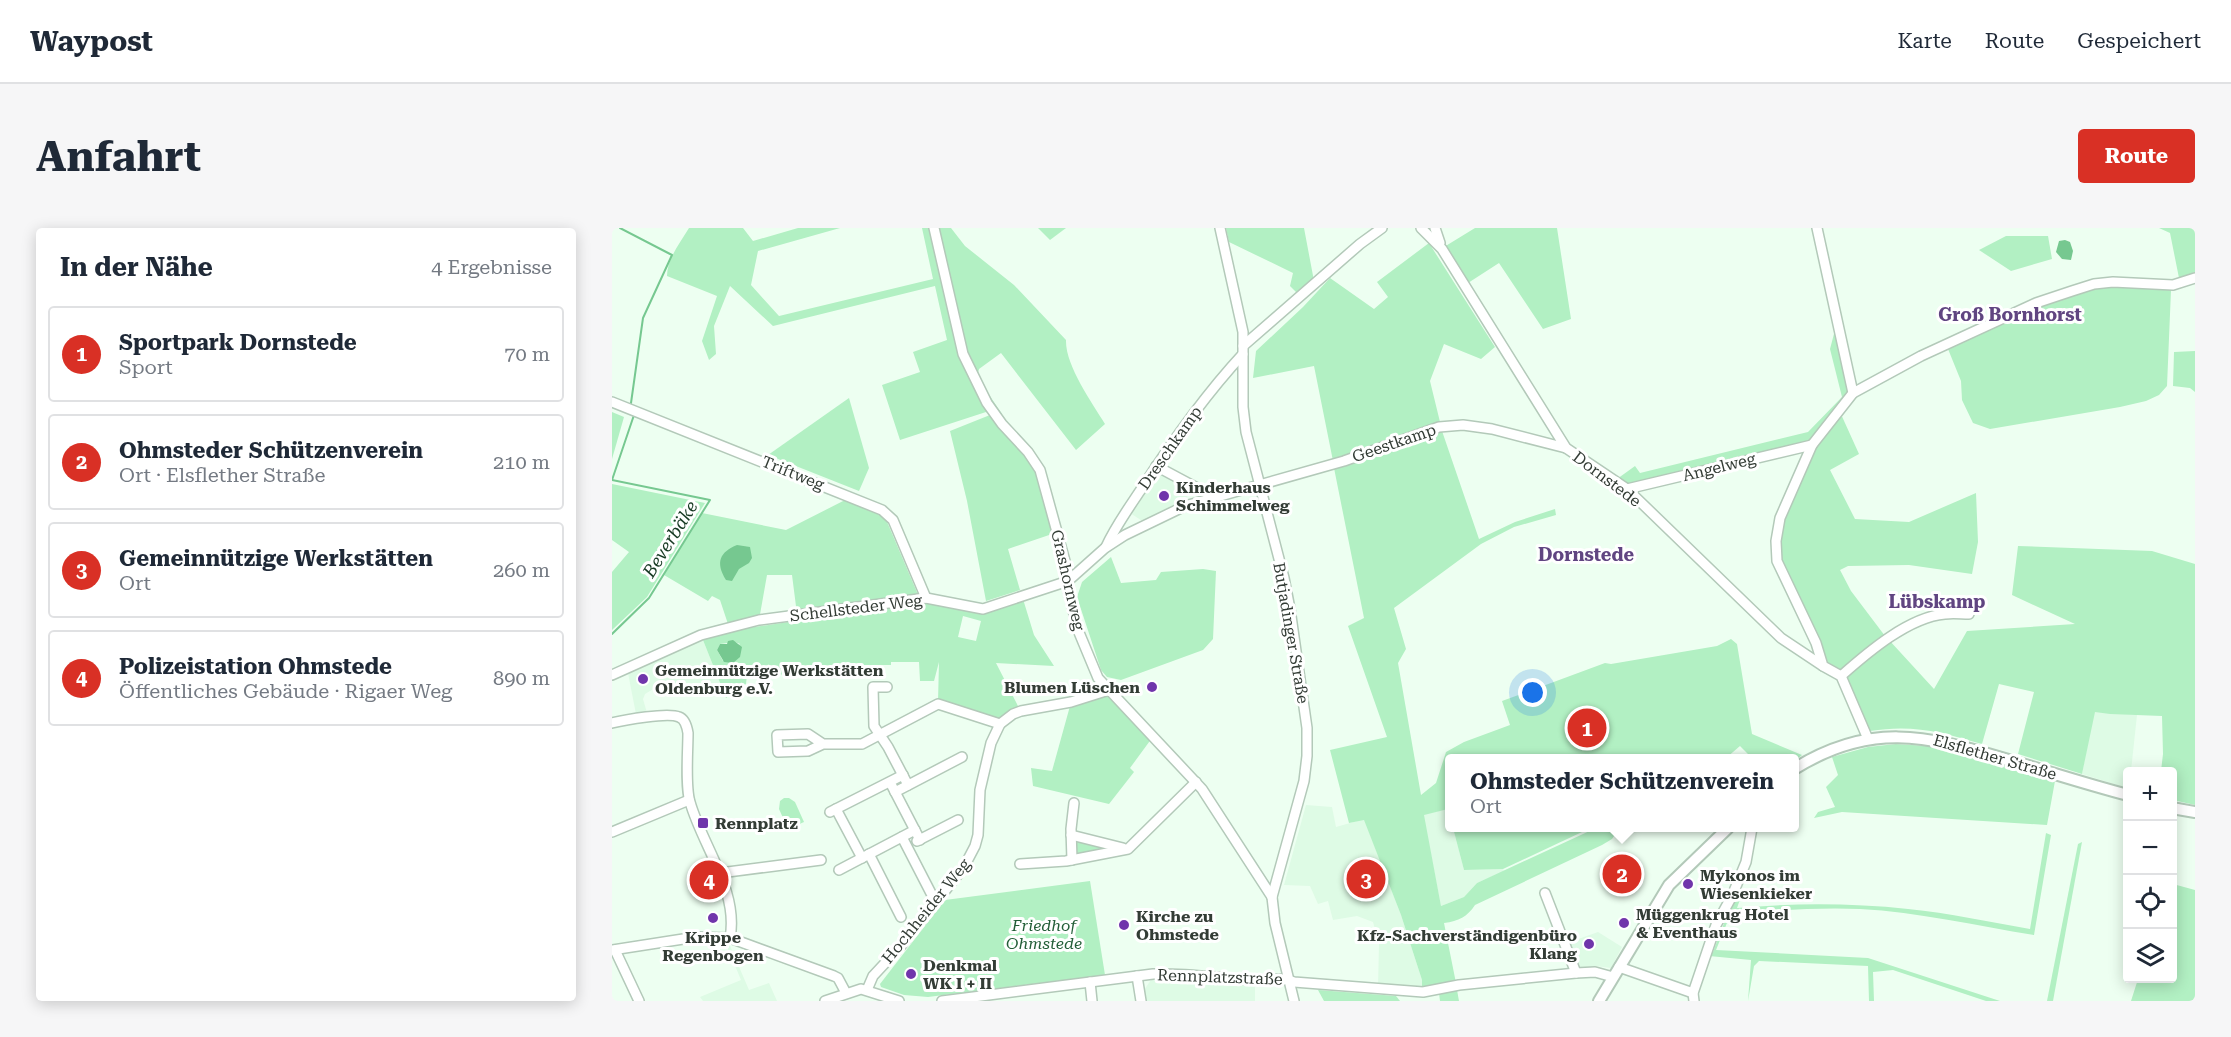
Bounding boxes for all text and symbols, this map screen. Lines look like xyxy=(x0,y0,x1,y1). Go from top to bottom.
text: Waypost xyxy=(30,25,153,58)
text: Karte xyxy=(1897,29,1952,53)
text: Route xyxy=(1985,29,2044,53)
text: Gespeichert xyxy=(2077,29,2201,53)
button: Route xyxy=(2078,129,2195,183)
text: Anfahrt xyxy=(36,132,201,181)
text: In der Nähe xyxy=(60,252,213,282)
text: 4 Ergebnisse xyxy=(431,255,552,279)
district label: Groß Bornhorst xyxy=(1938,304,2082,325)
text: Sportpark Dornstede xyxy=(119,330,357,355)
text: 1 xyxy=(76,342,87,366)
text: 70 m xyxy=(504,342,550,366)
text: Sport xyxy=(119,355,173,379)
street label: Dreschkamp xyxy=(1134,403,1206,493)
street label: Geestkamp xyxy=(1350,420,1438,466)
text: Ohmsteder Schützenverein xyxy=(119,438,423,463)
street label: Dornstede xyxy=(1569,447,1645,511)
street label: Angelweg xyxy=(1681,449,1758,485)
text: 2 xyxy=(76,450,87,474)
text: 210 m xyxy=(493,450,550,474)
street label: Triftweg xyxy=(759,452,828,494)
text: Ort · Elsflether Straße xyxy=(119,463,326,487)
place label: Kinderhaus Schimmelweg xyxy=(1176,478,1290,515)
marker: Kinderhaus Schimmelweg xyxy=(1157,489,1171,503)
water label: Beverbäke xyxy=(638,497,702,582)
street label: Grashornweg xyxy=(1047,528,1089,633)
district label: Dornstede xyxy=(1538,544,1634,565)
text: Gemeinnützige Werkstätten xyxy=(119,546,433,571)
text: 3 xyxy=(76,558,87,582)
text: 260 m xyxy=(493,558,550,582)
street label: Butjadinger Straße xyxy=(1269,561,1313,705)
text: Ort xyxy=(119,571,151,595)
street label: Schellsteder Weg xyxy=(789,590,924,626)
district label: Lübskamp xyxy=(1889,591,1985,612)
text: Polizeistation Ohmstede xyxy=(119,654,392,679)
place label: Gemeinnützige Werkstätten Oldenburg e.V. xyxy=(655,661,884,698)
text: 4 xyxy=(76,666,87,690)
text: 890 m xyxy=(493,666,550,690)
marker: Gemeinnützige Werkstätten Oldenburg e.V. xyxy=(636,672,650,686)
place label: Blumen Lüschen xyxy=(1004,678,1140,697)
your location xyxy=(1518,678,1547,707)
text: Öffentliches Gebäude · Rigaer Weg xyxy=(119,679,452,703)
marker: Blumen Lüschen xyxy=(1145,680,1159,694)
pin: 1 xyxy=(1568,706,1606,750)
street label: Elsflether Straße xyxy=(1931,730,2059,784)
popup xyxy=(1445,754,1799,832)
map controls xyxy=(2123,767,2177,983)
button: + xyxy=(2123,767,2177,821)
text: Ohmsteder Schützenverein xyxy=(1470,769,1774,794)
text: Ort xyxy=(1470,794,1502,818)
place label: Rennplatz xyxy=(715,814,798,833)
marker: Rennplatz xyxy=(696,816,710,830)
button: − xyxy=(2123,821,2177,875)
pin: 2 xyxy=(1602,852,1642,896)
street label: Hochheider Weg xyxy=(878,854,975,967)
pin: 3 xyxy=(1346,856,1386,902)
pin: 4 xyxy=(690,858,728,902)
place label: Mykonos im Wiesenkieker xyxy=(1700,866,1812,903)
button: locate xyxy=(2123,875,2177,929)
marker: Mykonos im Wiesenkieker xyxy=(1681,877,1695,891)
place label: Müggenkrug Hotel & Eventhaus xyxy=(1636,905,1790,942)
place label: Kirche zu Ohmstede xyxy=(1136,907,1219,944)
marker: Krippe Regenbogen xyxy=(706,911,720,925)
park label: Friedhof Ohmstede xyxy=(1006,916,1082,953)
marker: Müggenkrug Hotel & Eventhaus xyxy=(1617,916,1631,930)
marker: Kirche zu Ohmstede xyxy=(1117,918,1131,932)
place label: Kfz-Sachverständigenbüro Klang xyxy=(1357,926,1577,963)
place label: Krippe Regenbogen xyxy=(662,928,764,965)
button: layers xyxy=(2123,929,2177,983)
marker: Kfz-Sachverständigenbüro Klang xyxy=(1582,937,1596,951)
place label: Denkmal WK I + II xyxy=(923,956,998,993)
street label: Rennplatzstraße xyxy=(1157,965,1283,989)
marker: Denkmal WK I + II xyxy=(904,967,918,981)

